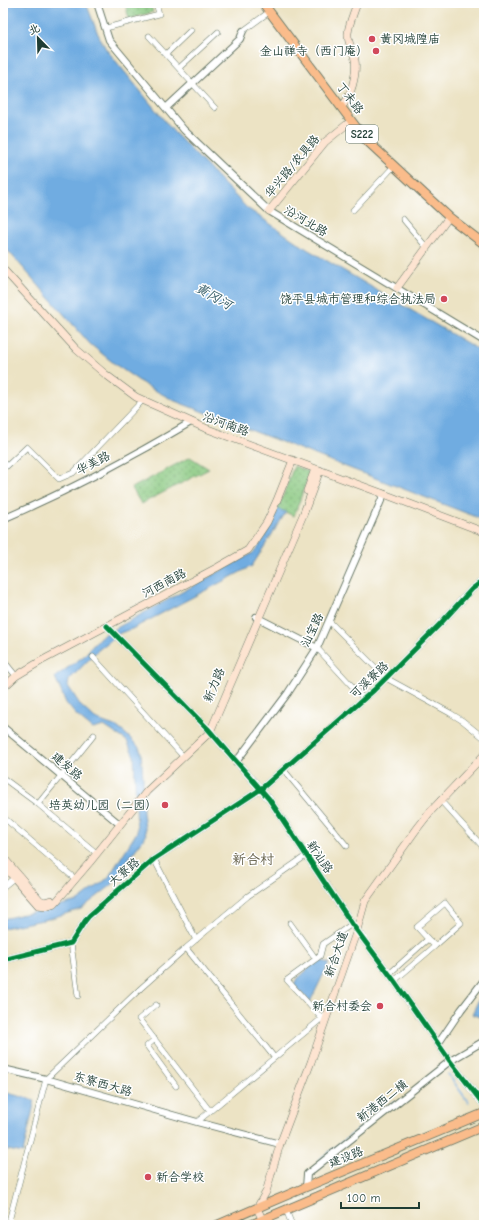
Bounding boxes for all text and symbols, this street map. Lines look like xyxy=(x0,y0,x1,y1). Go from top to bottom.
north arrow xyxy=(18,18,58,58)
text: 北 xyxy=(27,21,42,37)
place label: 黄冈城隍庙 xyxy=(380,32,440,46)
marker: 黄冈城隍庙 xyxy=(367,34,377,44)
place label: 金山禅寺（西门庵） xyxy=(260,44,368,58)
marker: 金山禅寺（西门庵） xyxy=(371,46,381,56)
street label: 丁未路 xyxy=(334,79,366,117)
road number: S222 xyxy=(346,125,378,143)
street label: 华兴路/农具路 xyxy=(262,132,322,200)
street label: 沿河北路 xyxy=(282,203,330,239)
water label: 黄冈河 xyxy=(193,280,236,313)
place label: 饶平县城市管理和综合执法局 xyxy=(280,292,436,306)
marker: 饶平县城市管理和综合执法局 xyxy=(439,294,449,304)
street label: 沿河南路 xyxy=(201,409,251,439)
street label: 华美路 xyxy=(74,449,112,477)
street label: 河西南路 xyxy=(140,566,188,600)
street label: 汕宝路 xyxy=(298,611,326,649)
street label: 可溪寮路 xyxy=(347,659,391,701)
street label: 新力路 xyxy=(201,666,227,704)
street label: 建发路 xyxy=(49,749,85,783)
place label: 培英幼儿园（二园） xyxy=(49,798,157,812)
marker: 培英幼儿园（二园） xyxy=(160,800,170,810)
street label: 新汕路 xyxy=(304,838,336,876)
district label: 新合村 xyxy=(232,851,274,868)
street label: 大寮路 xyxy=(106,855,142,889)
street label: 新合大道 xyxy=(322,929,350,979)
place label: 新合村委会 xyxy=(312,999,372,1013)
marker: 新合村委会 xyxy=(375,1001,385,1011)
street label: 东寮西大路 xyxy=(72,1069,134,1099)
street label: 新港西二横 xyxy=(354,1077,410,1125)
street label: 建设路 xyxy=(327,1144,365,1170)
place label: 新合学校 xyxy=(156,1170,204,1184)
marker: 新合学校 xyxy=(143,1172,153,1182)
scale bar xyxy=(341,1184,419,1210)
text: 100 m xyxy=(347,1191,380,1205)

